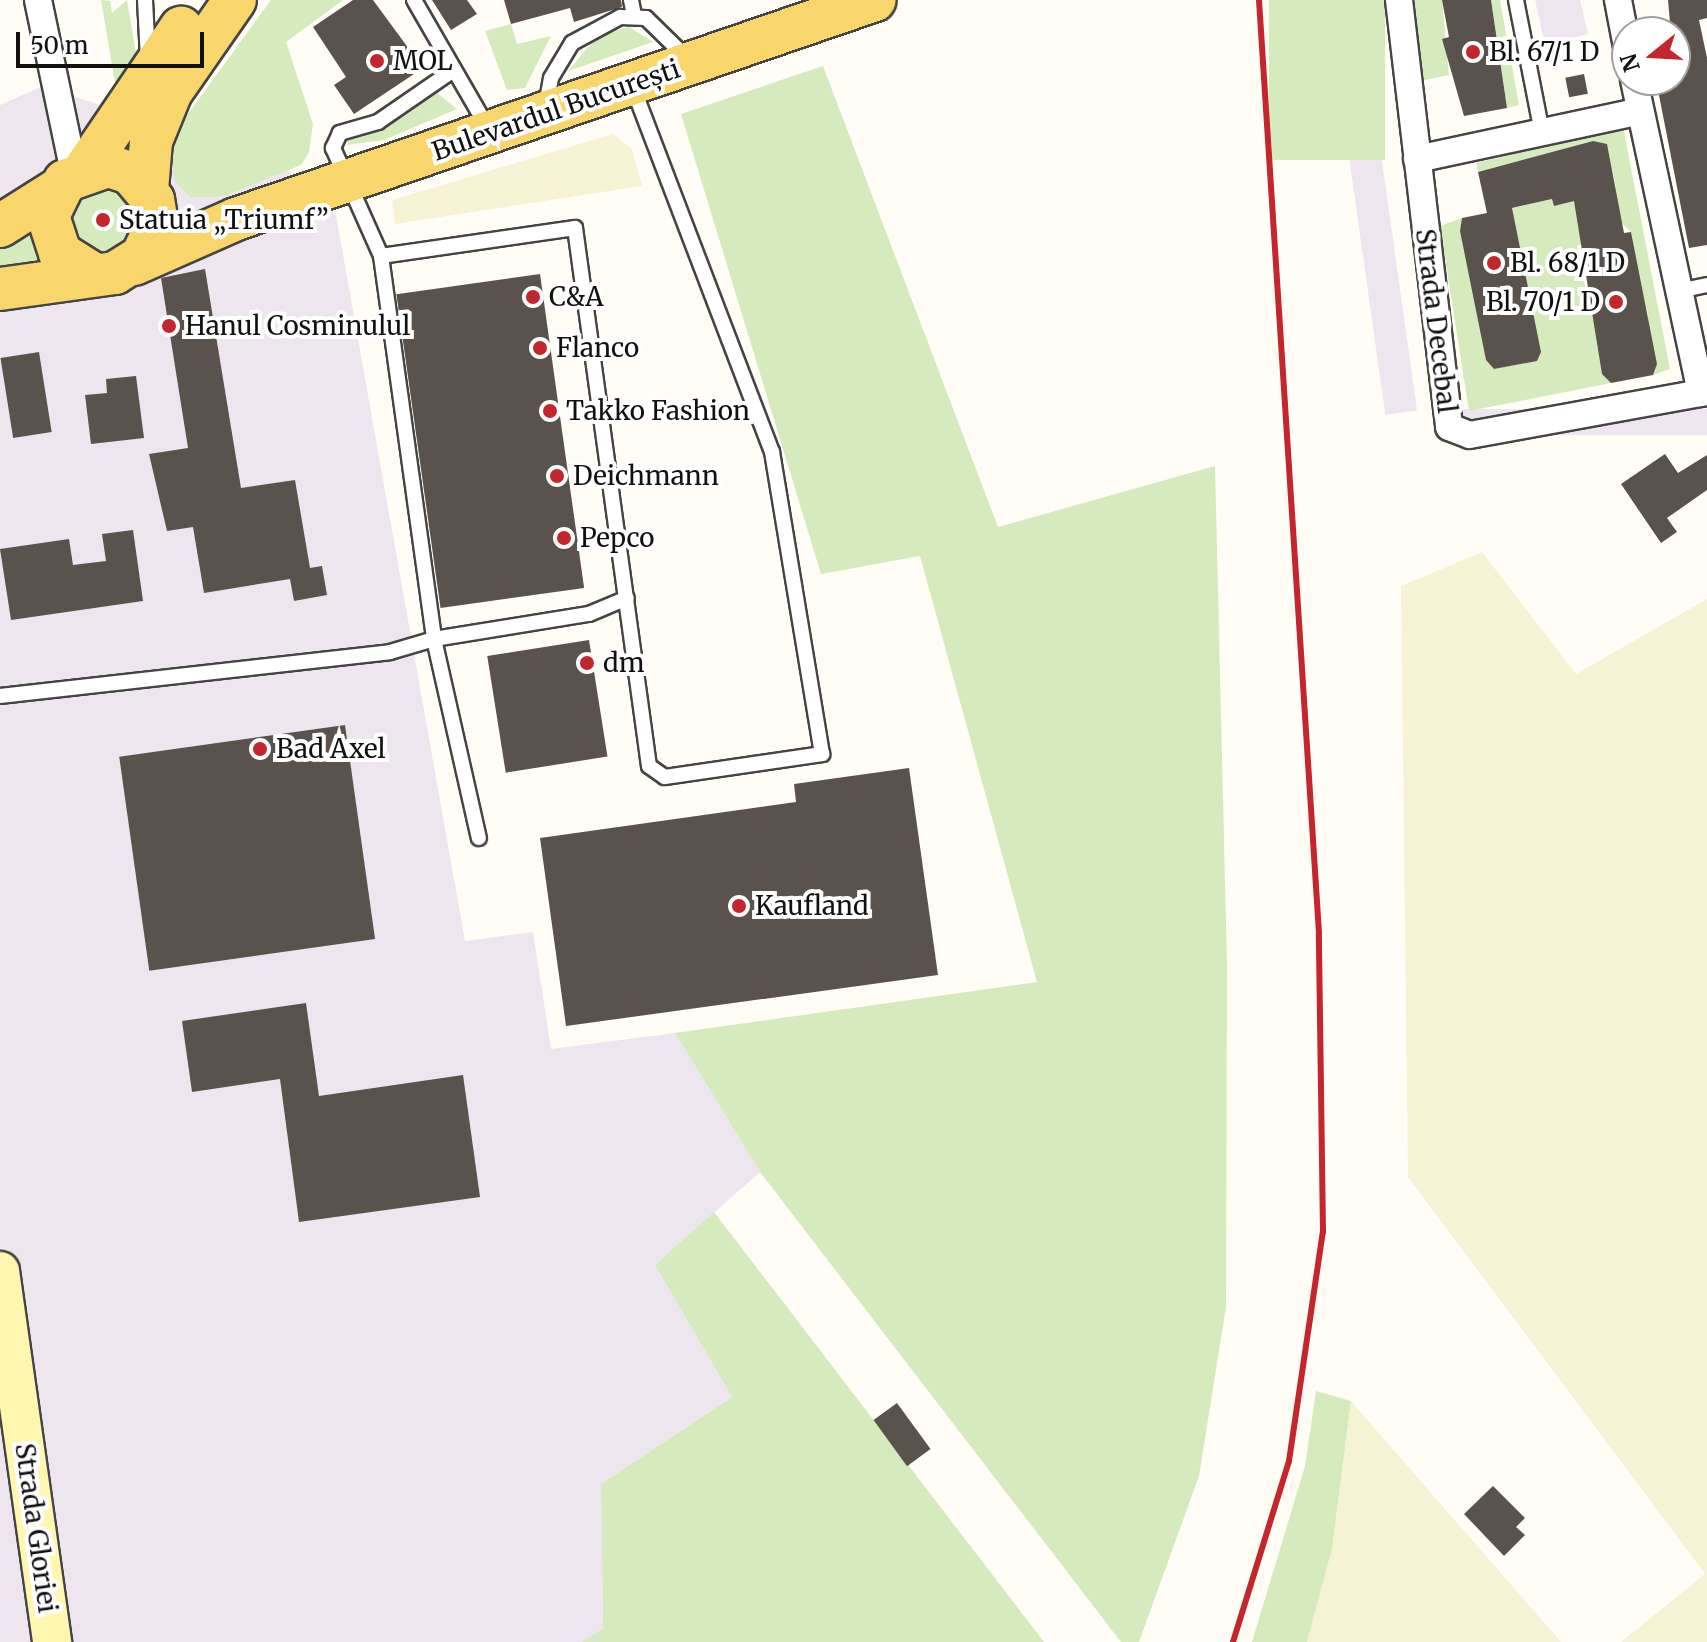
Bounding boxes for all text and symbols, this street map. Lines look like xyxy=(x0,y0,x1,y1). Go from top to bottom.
scale bar xyxy=(20,16,208,66)
north arrow xyxy=(1611,16,1691,96)
text: 50 m xyxy=(30,30,89,61)
place label: Bl. 67/1 D xyxy=(1489,36,1599,68)
marker: Bl. 67/1 D xyxy=(1464,43,1482,61)
place label: MOL xyxy=(393,45,453,77)
text: N xyxy=(1614,50,1646,75)
marker: MOL xyxy=(368,52,386,70)
street label: Bulevardul București xyxy=(428,53,684,167)
place label: Statuia „Triumf” xyxy=(119,204,329,236)
marker: Statuia „Triumf” xyxy=(94,211,112,229)
street label: Strada Decebal xyxy=(1409,227,1463,415)
place label: Bl. 68/1 D xyxy=(1510,247,1625,279)
marker: Bl. 68/1 D xyxy=(1485,254,1503,272)
place label: C&A xyxy=(549,281,604,313)
place label: Bl. 70/1 D xyxy=(1486,286,1600,318)
marker: C&A xyxy=(524,288,542,306)
marker: Bl. 70/1 D xyxy=(1607,293,1625,311)
place label: Hanul Cosminulul xyxy=(185,310,410,342)
marker: Hanul Cosminulul xyxy=(160,317,178,335)
place label: Flanco xyxy=(556,332,639,364)
marker: Flanco xyxy=(531,339,549,357)
place label: Takko Fashion xyxy=(566,395,750,427)
marker: Takko Fashion xyxy=(541,402,559,420)
place label: Deichmann xyxy=(573,460,719,492)
marker: Deichmann xyxy=(548,467,566,485)
place label: Pepco xyxy=(580,522,655,554)
marker: Pepco xyxy=(555,529,573,547)
place label: dm xyxy=(603,647,645,679)
marker: dm xyxy=(578,654,596,672)
place label: Bad Axel xyxy=(276,733,386,765)
marker: Bad Axel xyxy=(251,740,269,758)
place label: Kaufland xyxy=(755,890,869,922)
marker: Kaufland xyxy=(730,897,748,915)
street label: Strada Gloriei xyxy=(9,1441,63,1615)

